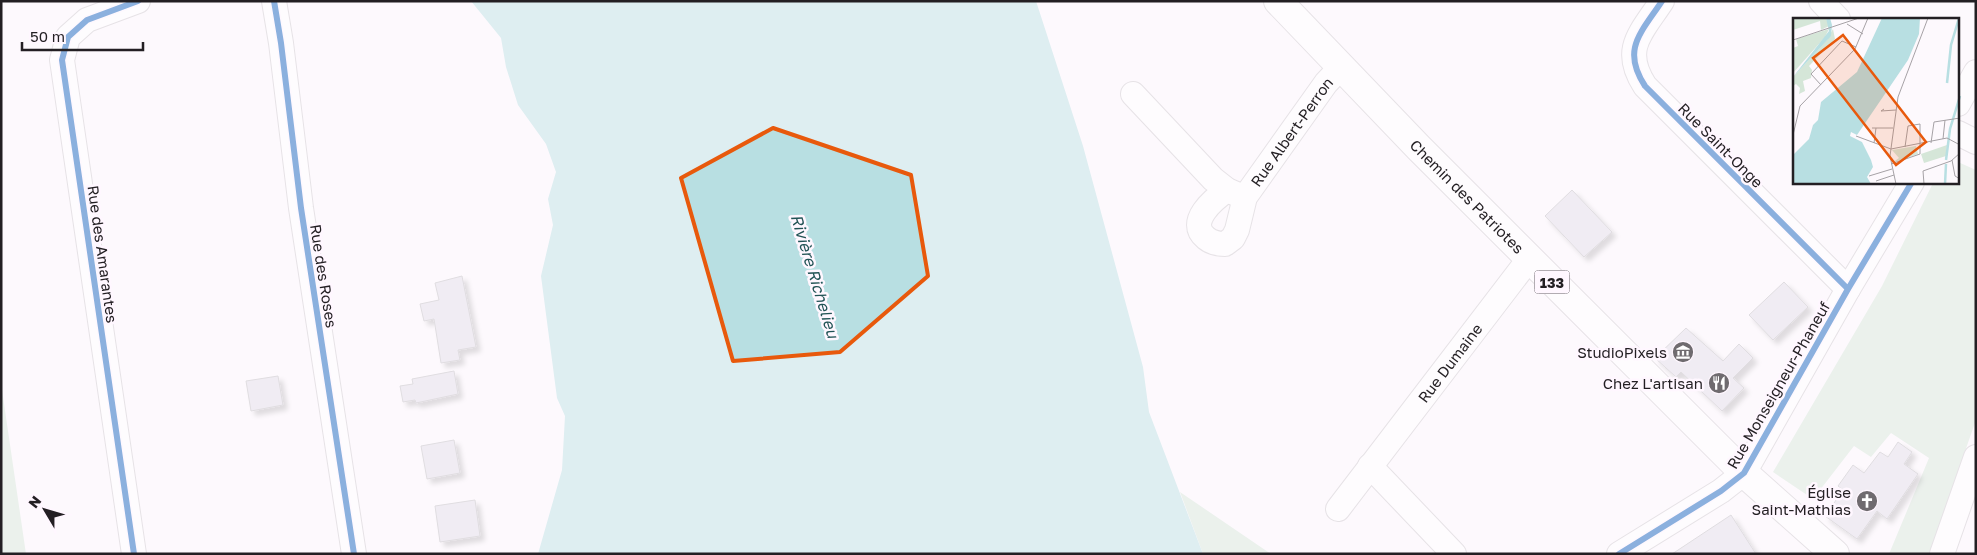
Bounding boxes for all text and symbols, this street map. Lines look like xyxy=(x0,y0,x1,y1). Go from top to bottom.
inset map xyxy=(1793,18,1960,184)
scale bar xyxy=(22,20,144,52)
text: 50 m xyxy=(30,27,65,45)
street label: Rue Albert-Perron xyxy=(1247,73,1336,190)
street label: Rue Saint-Onge xyxy=(1675,99,1767,191)
street label: Chemin des Patriotes xyxy=(1407,136,1528,257)
street label: Rue des Amarantes xyxy=(84,184,122,324)
water label: Rivière Richelieu xyxy=(787,212,844,342)
street label: Rue des Roses xyxy=(307,223,341,329)
road number: 133 xyxy=(1534,270,1570,294)
street label: Rue Monseigneur-Phaneuf xyxy=(1723,298,1834,472)
street label: Rue Dumaine xyxy=(1414,319,1486,406)
museum icon: StudioPixels xyxy=(1671,340,1695,364)
place label: StudioPixels xyxy=(1577,343,1667,361)
restaurant icon: Chez L'artisan xyxy=(1707,371,1731,395)
place label: Chez L'artisan xyxy=(1603,374,1703,392)
place label: Église Saint-Mathias xyxy=(1752,483,1851,518)
north arrow xyxy=(20,485,70,535)
church icon: Église Saint-Mathias xyxy=(1855,489,1879,513)
text: N xyxy=(24,492,44,511)

